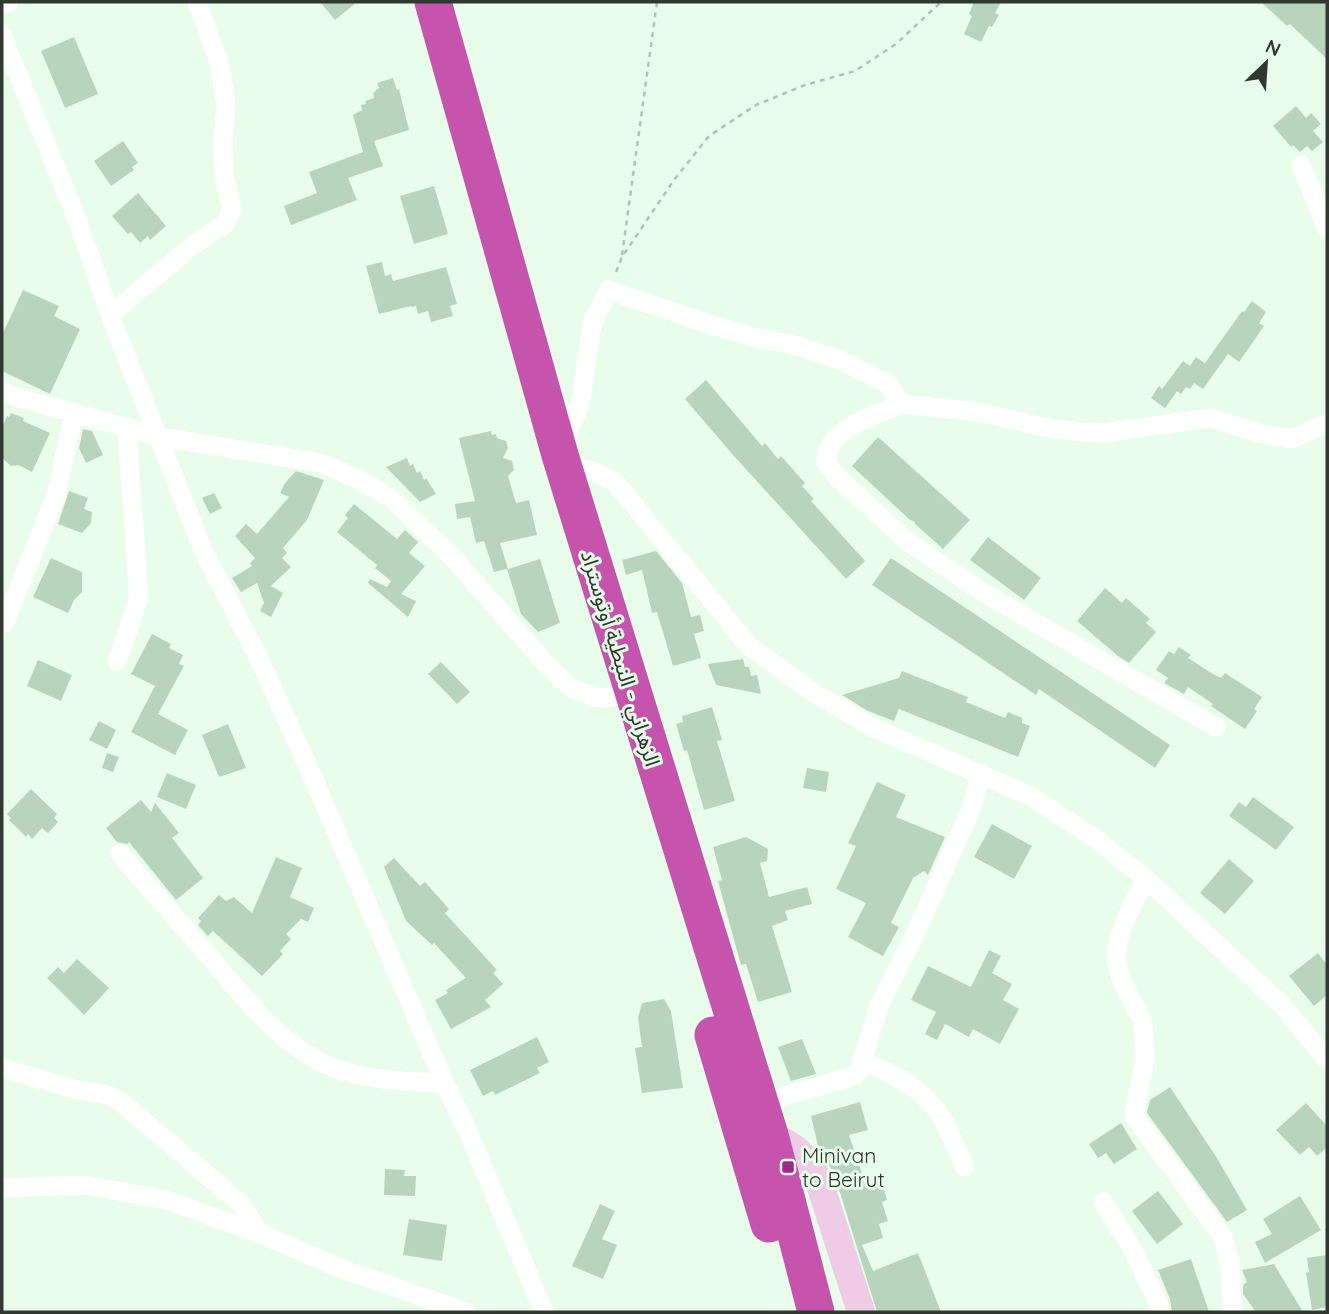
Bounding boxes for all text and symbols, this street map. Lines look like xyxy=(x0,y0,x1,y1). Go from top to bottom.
north arrow xyxy=(1231,28,1301,98)
text: N xyxy=(1262,34,1285,61)
street label: الزهراني - النبطية أوتوستراد xyxy=(572,547,666,770)
place label: Minivan to Beirut xyxy=(802,1142,885,1192)
marker: Minivan to Beirut xyxy=(780,1159,796,1175)

